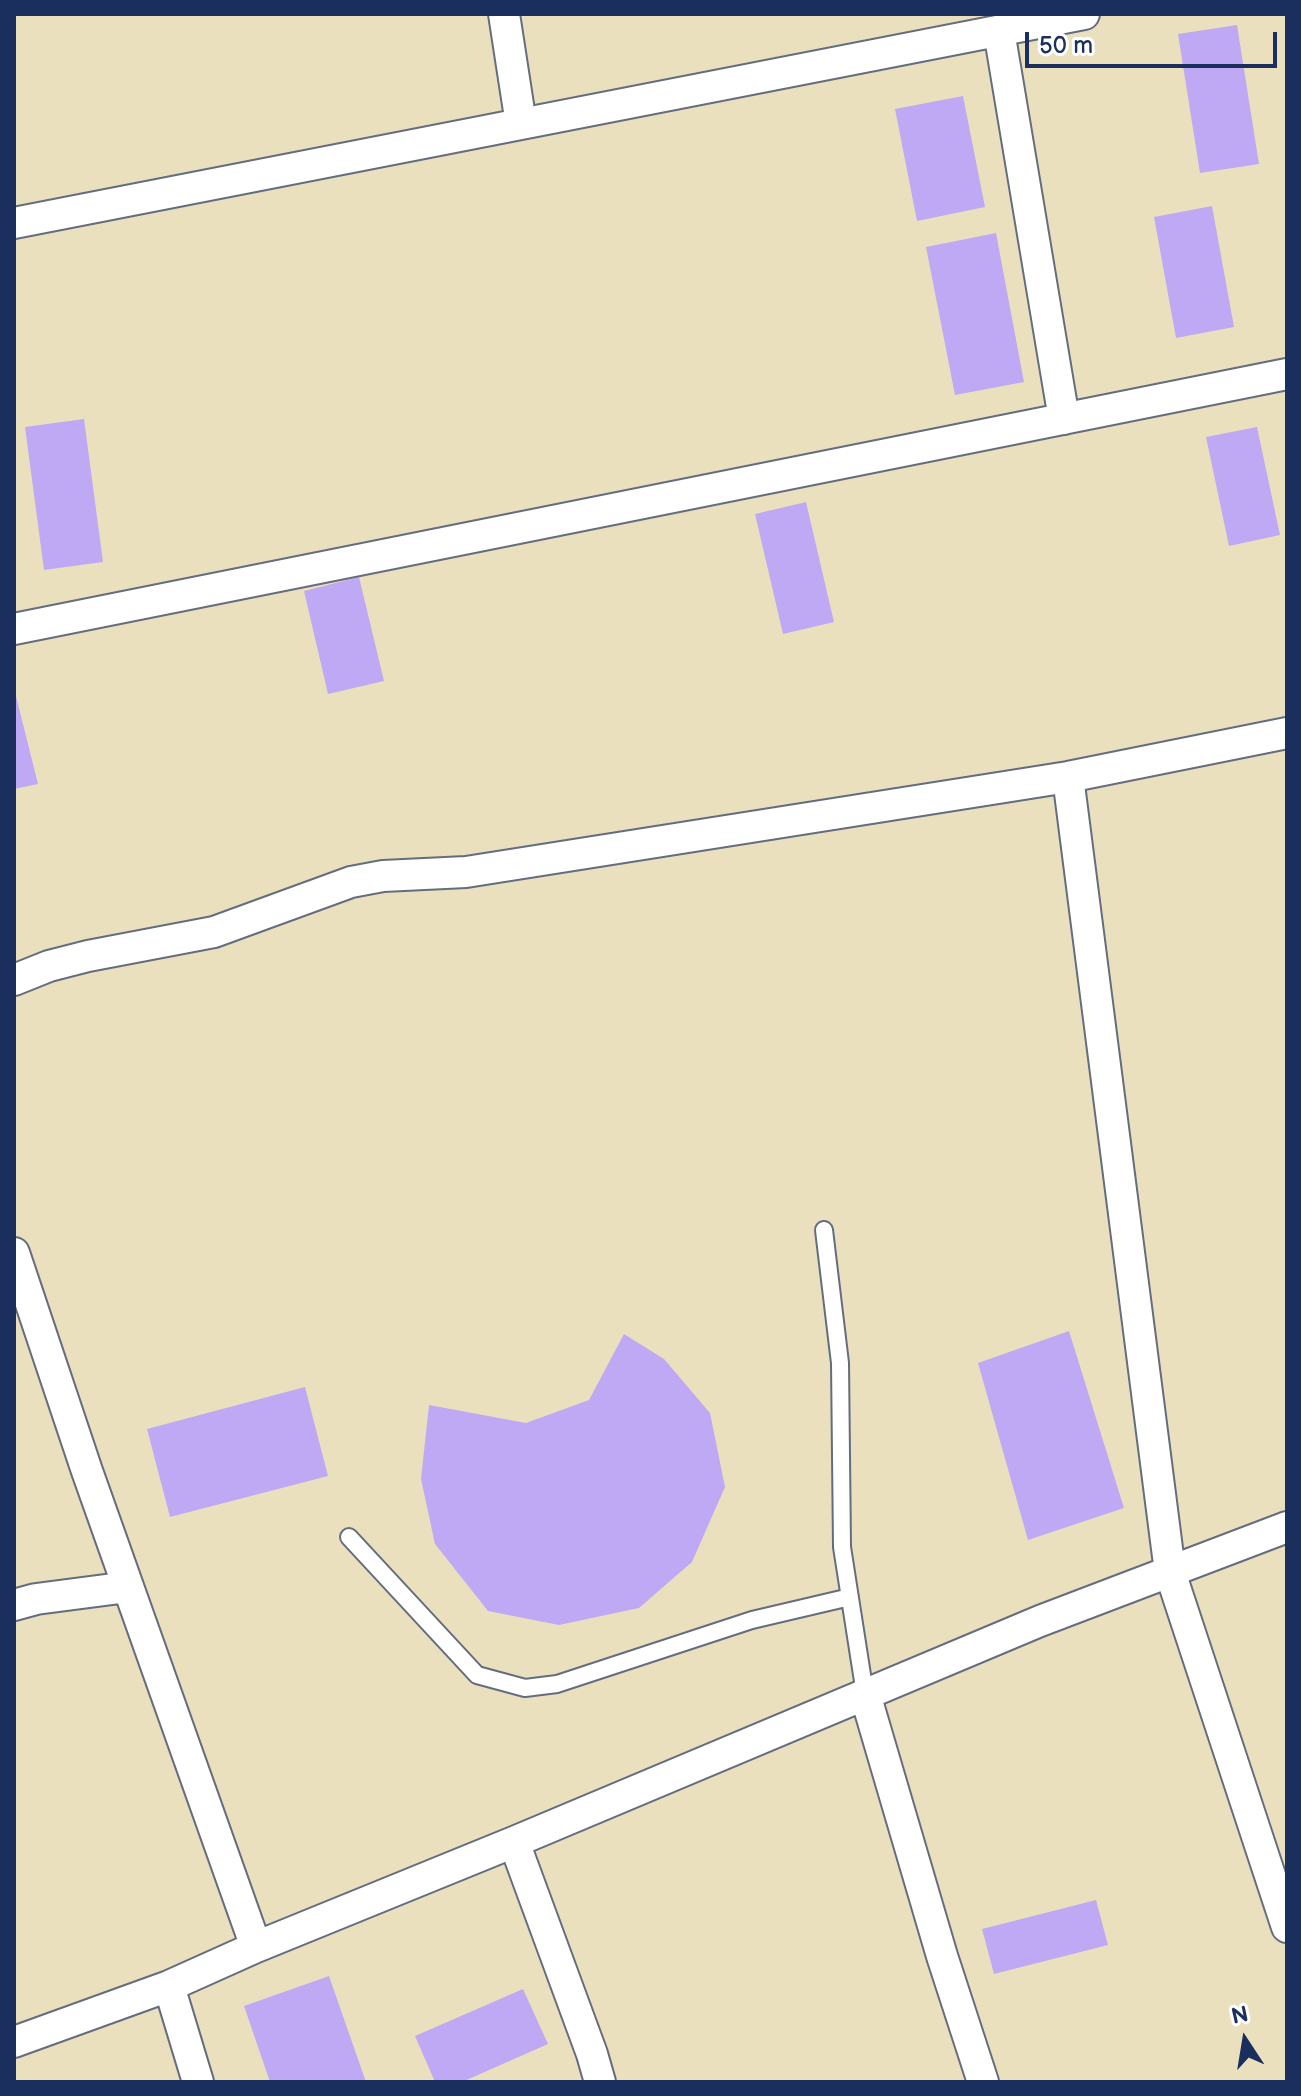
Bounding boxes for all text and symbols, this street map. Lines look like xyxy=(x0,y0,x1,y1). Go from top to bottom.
scale bar xyxy=(1029,16,1281,66)
text: 50 m xyxy=(1039,31,1093,60)
north arrow xyxy=(1205,2000,1285,2080)
text: N xyxy=(1229,2001,1251,2031)

